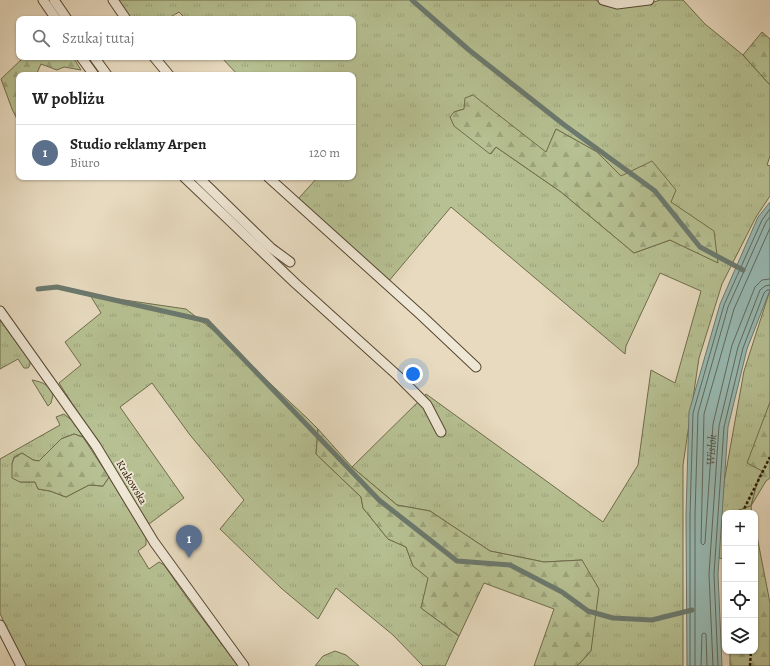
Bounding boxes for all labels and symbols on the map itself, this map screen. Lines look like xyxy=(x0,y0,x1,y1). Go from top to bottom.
your location xyxy=(403,364,423,384)
water label: Wisłok xyxy=(702,433,720,466)
street label: Krakowska xyxy=(112,457,151,508)
pin: 1 xyxy=(176,525,202,558)

